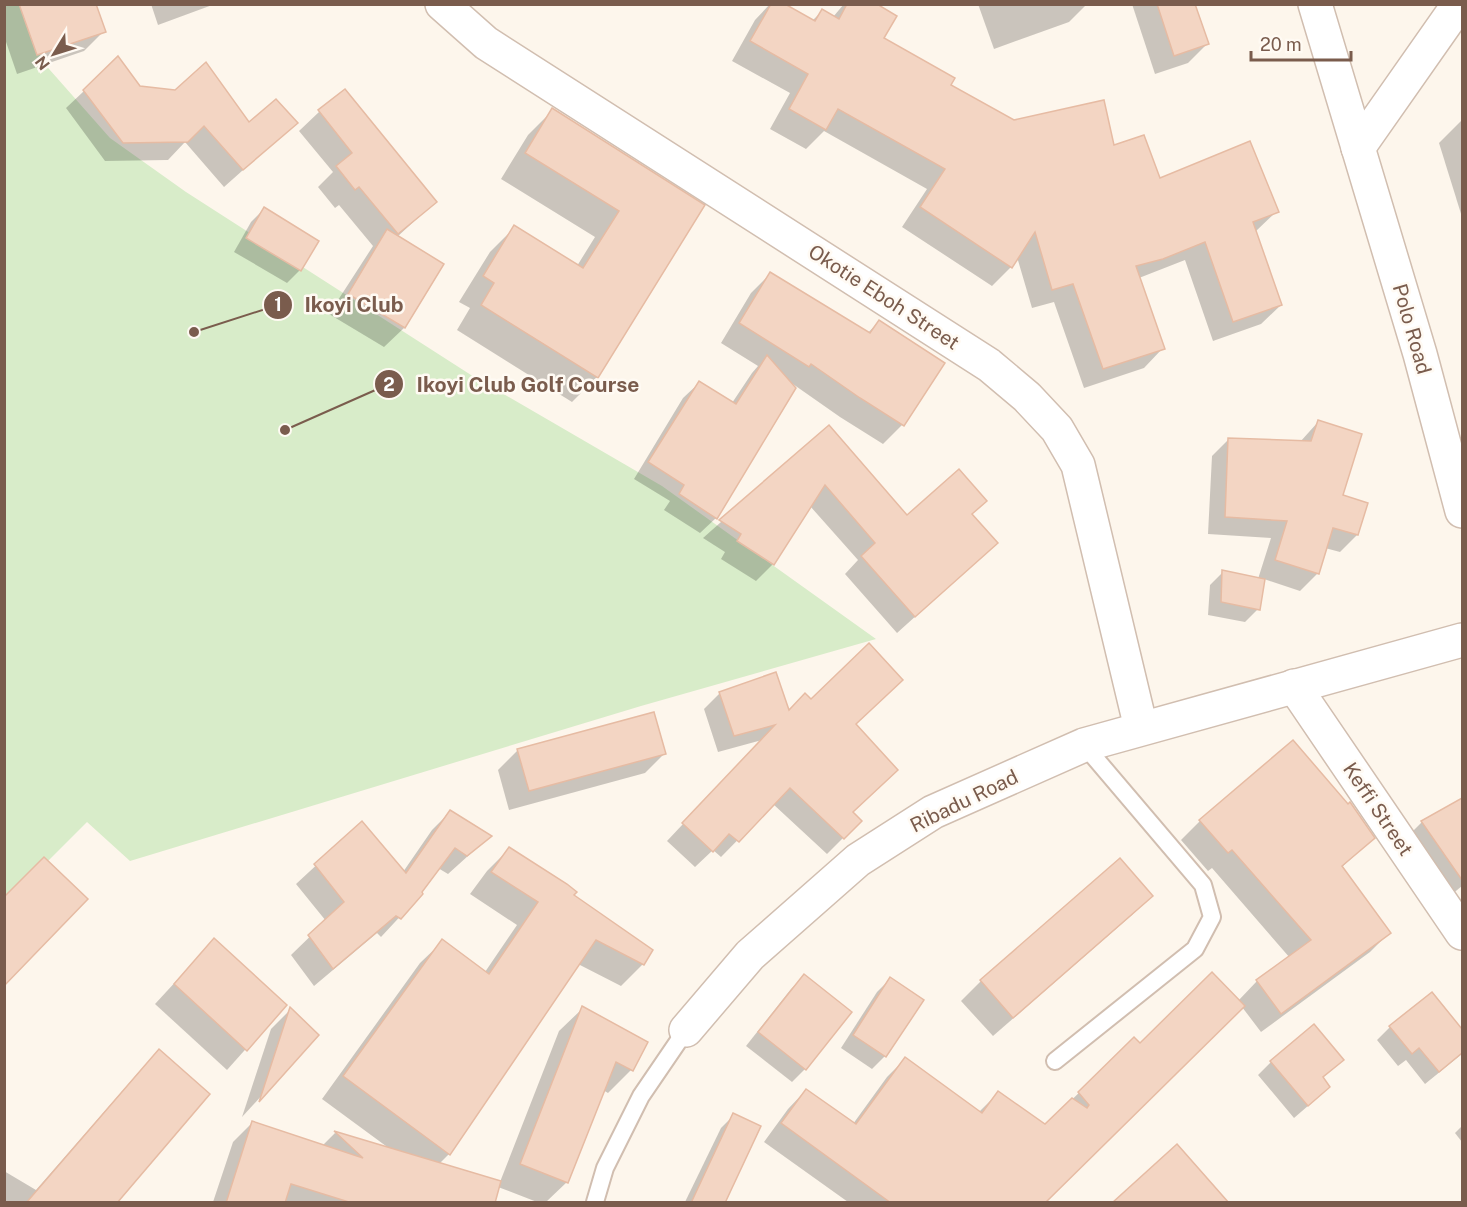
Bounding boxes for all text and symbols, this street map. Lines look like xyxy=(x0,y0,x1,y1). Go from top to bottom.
north arrow xyxy=(24,24,84,84)
scale bar xyxy=(1251,24,1352,62)
text: 20 m xyxy=(1260,34,1302,55)
text: N xyxy=(31,52,54,74)
street label: Okotie Eboh Street xyxy=(804,239,964,355)
street label: Polo Road xyxy=(1388,281,1436,377)
callout: Ikoyi Club xyxy=(263,285,416,324)
text: Ikoyi Club xyxy=(304,292,404,317)
text: 1 xyxy=(274,294,282,315)
callout: Ikoyi Club Golf Course xyxy=(374,365,651,404)
text: Ikoyi Club Golf Course xyxy=(417,372,639,397)
text: 2 xyxy=(383,374,395,395)
street label: Keffi Street xyxy=(1338,758,1418,860)
street label: Ribadu Road xyxy=(906,765,1022,837)

